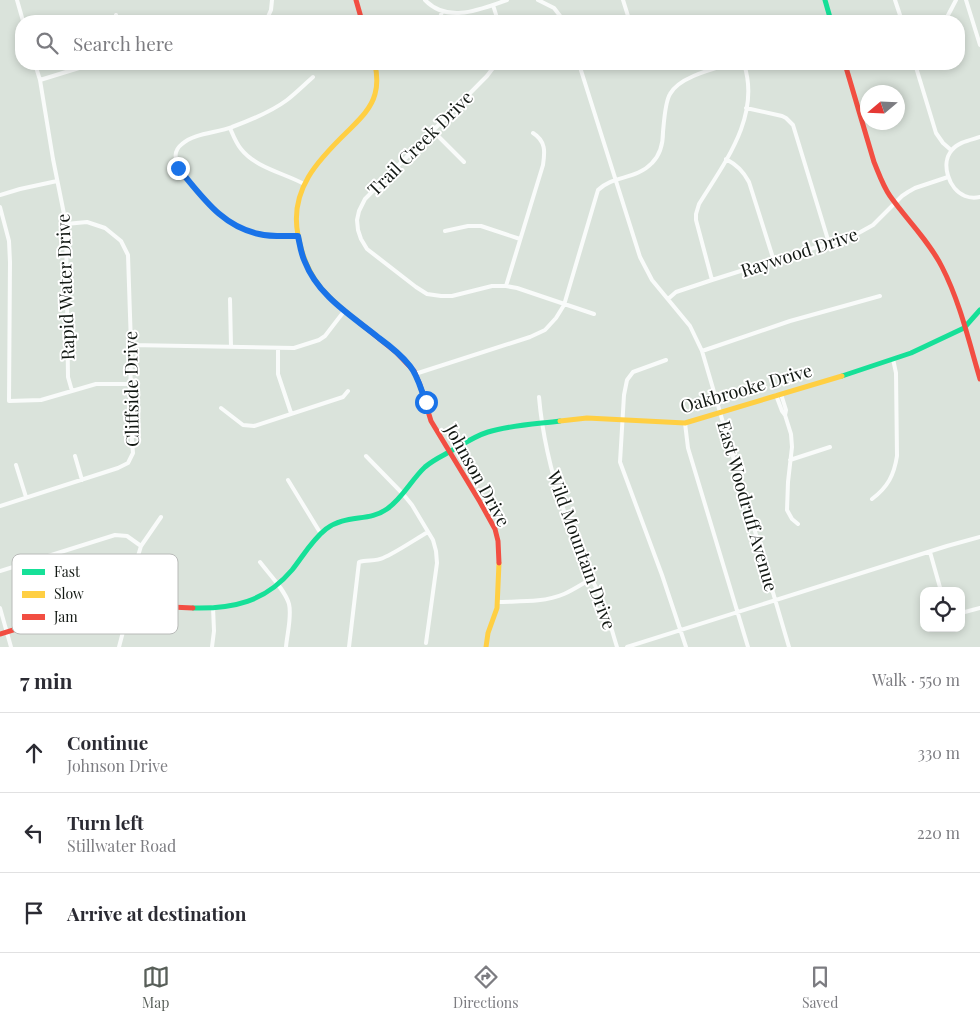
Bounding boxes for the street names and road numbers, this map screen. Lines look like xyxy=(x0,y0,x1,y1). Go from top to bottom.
street label: Trail Creek Drive xyxy=(362,85,478,201)
street label: Rapid Water Drive xyxy=(50,213,80,361)
street label: Raywood Drive xyxy=(737,222,861,282)
street label: Cliffside Drive xyxy=(118,331,144,447)
street label: Oakbrooke Drive xyxy=(677,358,815,418)
street label: East Woodruff Avenue xyxy=(712,418,784,594)
street label: Johnson Drive xyxy=(439,419,516,531)
street label: Wild Mountain Drive xyxy=(542,466,622,633)

